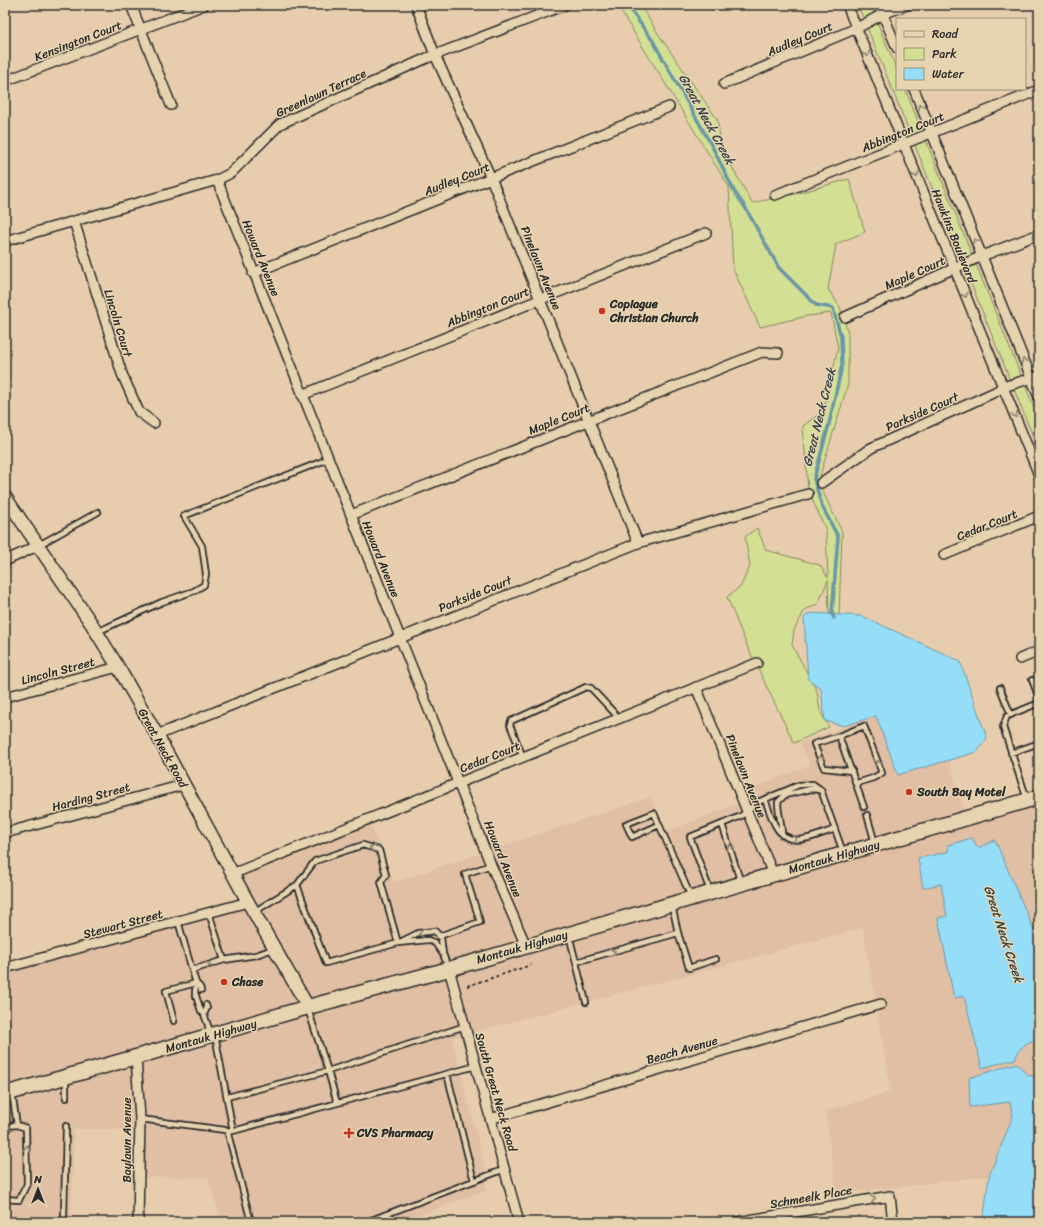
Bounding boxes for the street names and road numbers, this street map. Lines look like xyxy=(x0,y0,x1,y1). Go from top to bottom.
street label: Kensington Court xyxy=(31,14,125,68)
street label: Audley Court xyxy=(763,15,836,63)
street label: Greenlawn Terrace xyxy=(272,62,370,124)
street label: Abbington Court xyxy=(857,105,948,159)
street label: Audley Court xyxy=(420,156,493,203)
street label: Hawkins Boulevard xyxy=(925,185,983,287)
street label: Howard Avenue xyxy=(236,216,286,300)
street label: Pinelawn Avenue xyxy=(514,223,568,314)
street label: Maple Court xyxy=(881,250,949,296)
street label: Abbington Court xyxy=(442,280,533,334)
street label: Lincoln Court xyxy=(97,286,139,361)
street label: Parkside Court xyxy=(882,386,963,438)
street label: Maple Court xyxy=(525,397,593,441)
street label: Cedar Court xyxy=(953,503,1021,547)
street label: Howard Avenue xyxy=(356,517,406,601)
street label: Parkside Court xyxy=(435,569,516,619)
street label: Lincoln Street xyxy=(19,651,97,691)
street label: Great Neck Road xyxy=(132,704,194,793)
street label: Pinelawn Avenue xyxy=(719,731,773,822)
street label: Cedar Court xyxy=(456,735,524,779)
street label: Harding Street xyxy=(49,776,133,818)
street label: Howard Avenue xyxy=(478,817,528,901)
street label: Montauk Highway xyxy=(786,833,883,881)
street label: Stewart Street xyxy=(81,903,165,945)
street label: Montauk Highway xyxy=(474,923,571,971)
street label: Montauk Highway xyxy=(163,1012,260,1060)
street label: Beach Avenue xyxy=(644,1029,720,1071)
street label: South Great Neck Road xyxy=(468,1030,524,1156)
street label: Baylawn Avenue xyxy=(116,1097,138,1183)
street label: Schmeelk Place xyxy=(768,1179,854,1215)

